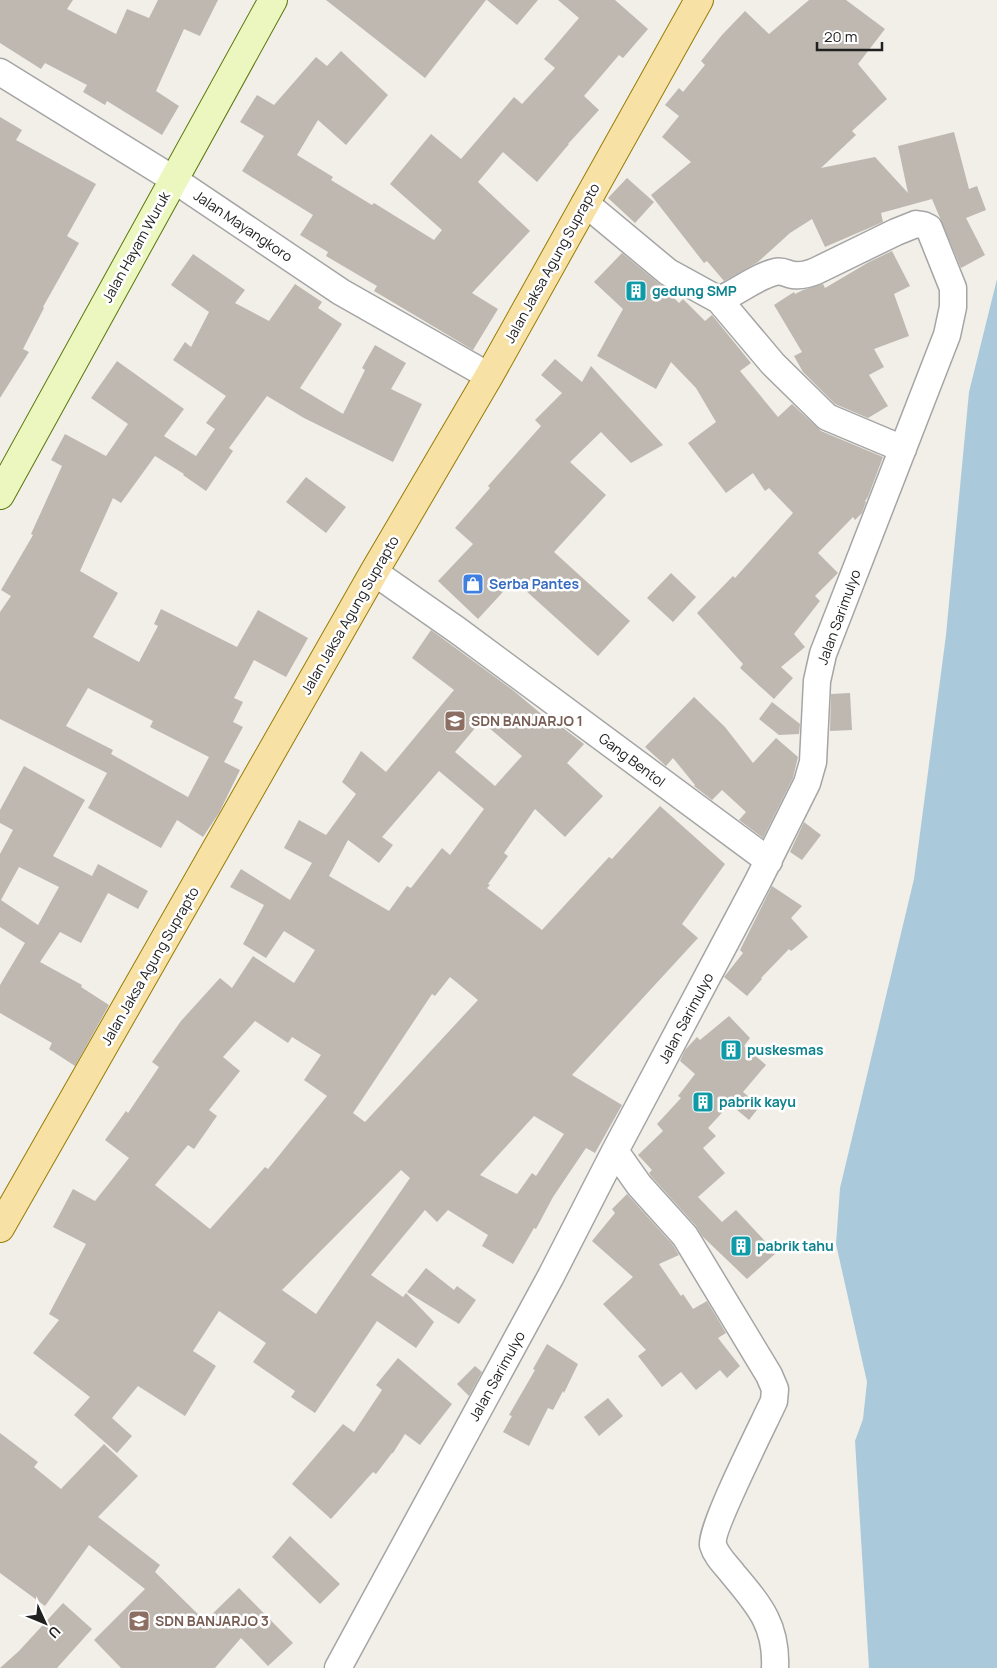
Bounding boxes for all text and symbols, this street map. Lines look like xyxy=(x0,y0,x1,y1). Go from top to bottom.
scale bar xyxy=(817,20,882,52)
text: 20 m xyxy=(824,26,857,47)
street label: Jalan Jaksa Agung Suprapto xyxy=(500,179,604,346)
street label: Jalan Mayangkoro xyxy=(190,185,296,266)
street label: Jalan Hayam Wuruk xyxy=(97,187,174,306)
building icon: gedung SMP xyxy=(624,279,648,303)
place label: gedung SMP xyxy=(652,281,737,300)
street label: Jalan Jaksa Agung Suprapto xyxy=(296,532,403,697)
street label: Jalan Sarimulyo xyxy=(813,567,865,667)
shop icon: Serba Pantes xyxy=(461,572,485,596)
place label: Serba Pantes xyxy=(489,574,579,593)
school or university icon: SDN BANJARJO 1 xyxy=(443,709,467,733)
place label: SDN BANJARJO 1 xyxy=(471,711,583,730)
street label: Gang Bentol xyxy=(595,728,669,791)
street label: Jalan Jaksa Agung Suprapto xyxy=(96,883,203,1048)
street label: Jalan Sarimulyo xyxy=(654,969,717,1066)
building icon: puskesmas xyxy=(719,1038,743,1062)
place label: puskesmas xyxy=(747,1040,824,1059)
building icon: pabrik kayu xyxy=(691,1090,715,1114)
place label: pabrik kayu xyxy=(719,1092,796,1111)
building icon: pabrik tahu xyxy=(729,1234,753,1258)
place label: pabrik tahu xyxy=(757,1236,834,1255)
street label: Jalan Sarimulyo xyxy=(464,1327,529,1424)
north arrow xyxy=(20,1598,70,1648)
school or university icon: SDN BANJARJO 3 xyxy=(127,1609,151,1633)
place label: SDN BANJARJO 3 xyxy=(155,1611,269,1630)
text: U xyxy=(44,1622,65,1643)

